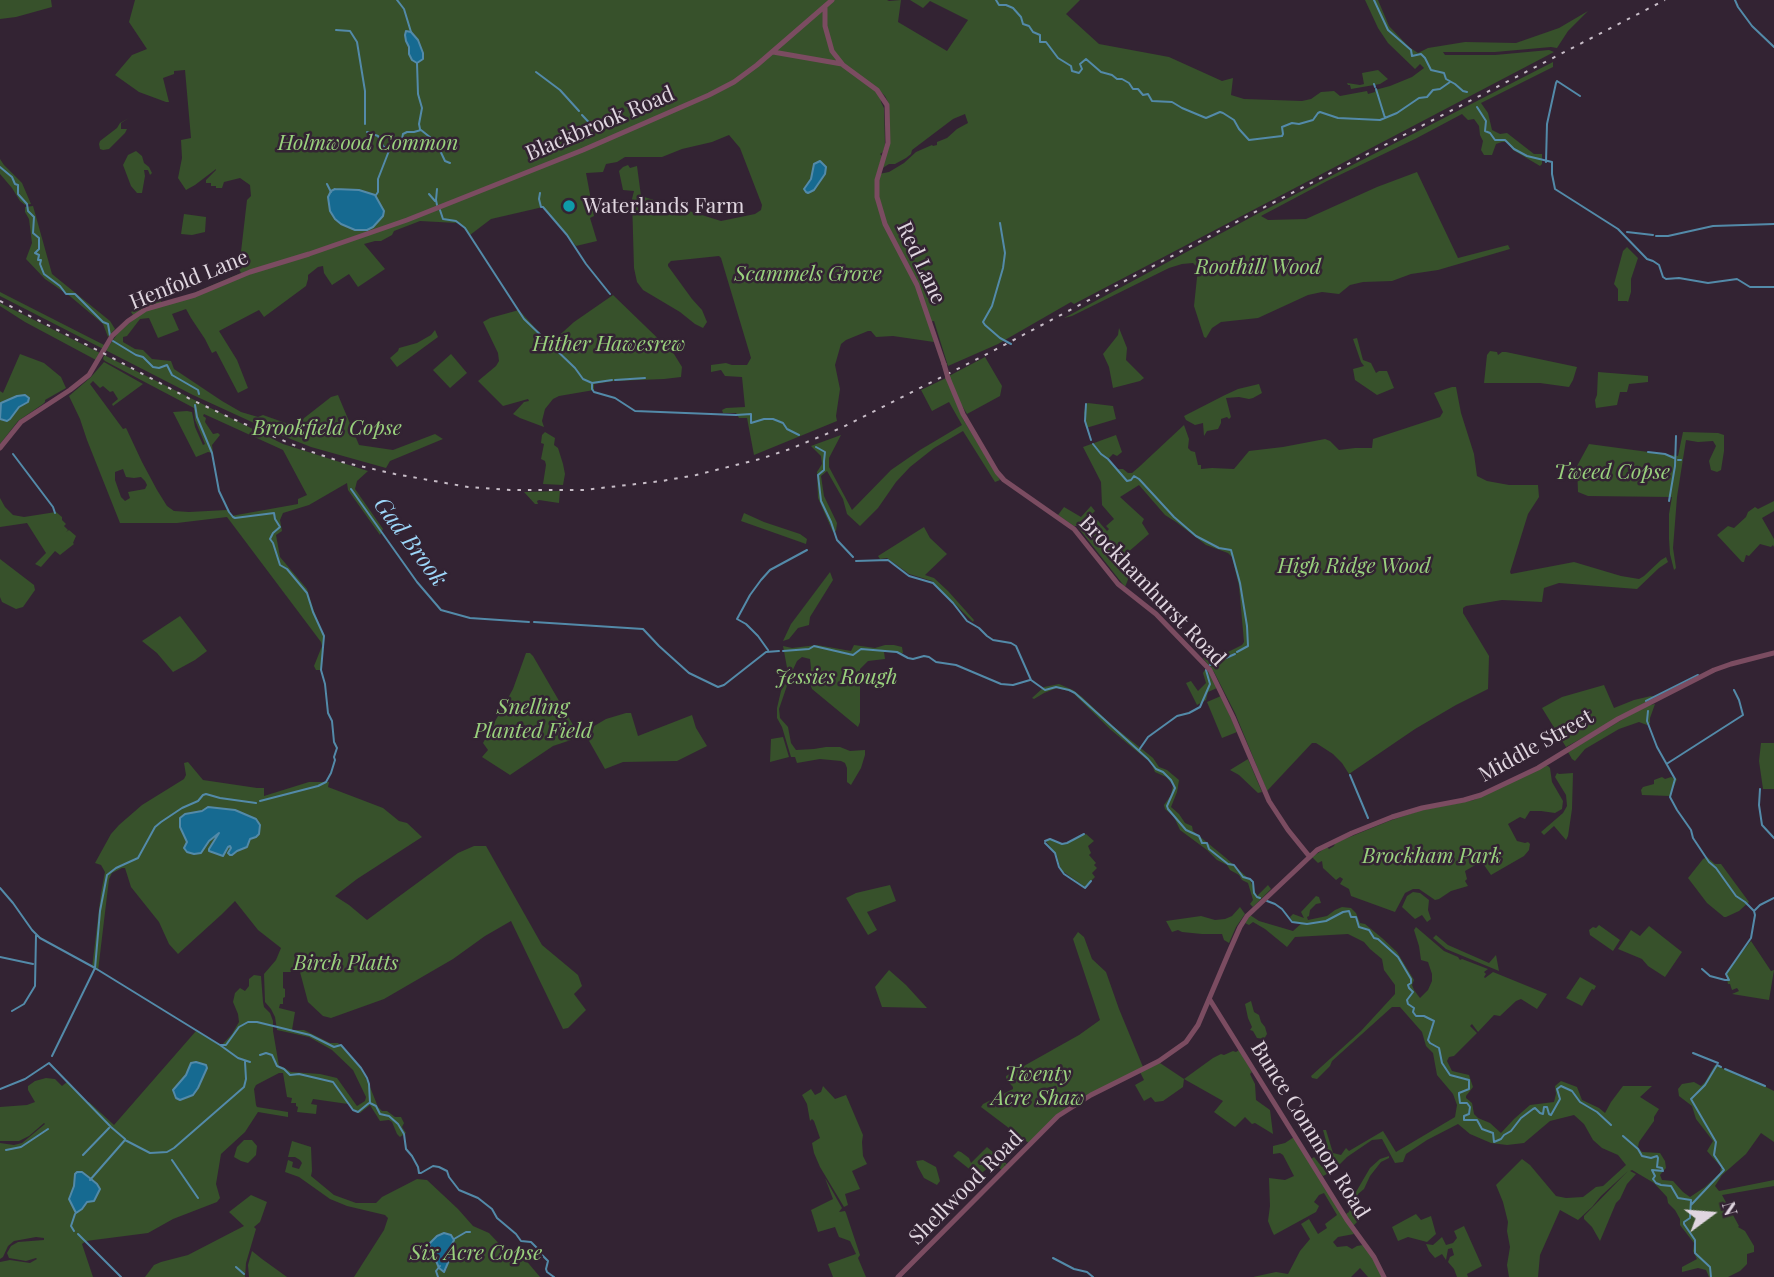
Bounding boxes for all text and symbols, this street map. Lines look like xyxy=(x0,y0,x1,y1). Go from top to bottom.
street label: Blackbrook Road xyxy=(522,81,678,167)
park label: Holmwood Common xyxy=(278,130,458,156)
place label: Waterlands Farm xyxy=(583,193,744,219)
marker: Waterlands Farm xyxy=(561,198,577,214)
street label: Red Lane xyxy=(891,218,951,308)
street label: Henfold Lane xyxy=(126,245,252,315)
park label: Roothill Wood xyxy=(1195,254,1321,280)
park label: Scammels Grove xyxy=(734,261,882,287)
park label: Hither Hawesrew xyxy=(532,331,686,357)
park label: Brookfield Copse xyxy=(252,415,402,441)
park label: Tweed Copse xyxy=(1554,459,1670,485)
water label: Gad Brook xyxy=(367,492,453,592)
street label: Brockhamhurst Road xyxy=(1074,510,1230,672)
park label: High Ridge Wood xyxy=(1277,553,1431,579)
park label: Jessies Rough xyxy=(775,664,897,690)
park label: Snelling Planted Field xyxy=(474,694,592,744)
street label: Middle Street xyxy=(1474,704,1598,788)
park label: Brockham Park xyxy=(1362,843,1502,869)
park label: Birch Platts xyxy=(293,950,399,976)
street label: Bunce Common Road xyxy=(1245,1037,1375,1223)
park label: Twenty Acre Shaw xyxy=(991,1061,1085,1111)
street label: Shellwood Road xyxy=(904,1126,1028,1250)
north arrow xyxy=(1676,1179,1746,1249)
text: N xyxy=(1717,1198,1746,1218)
park label: Six Acre Copse xyxy=(410,1240,542,1266)

